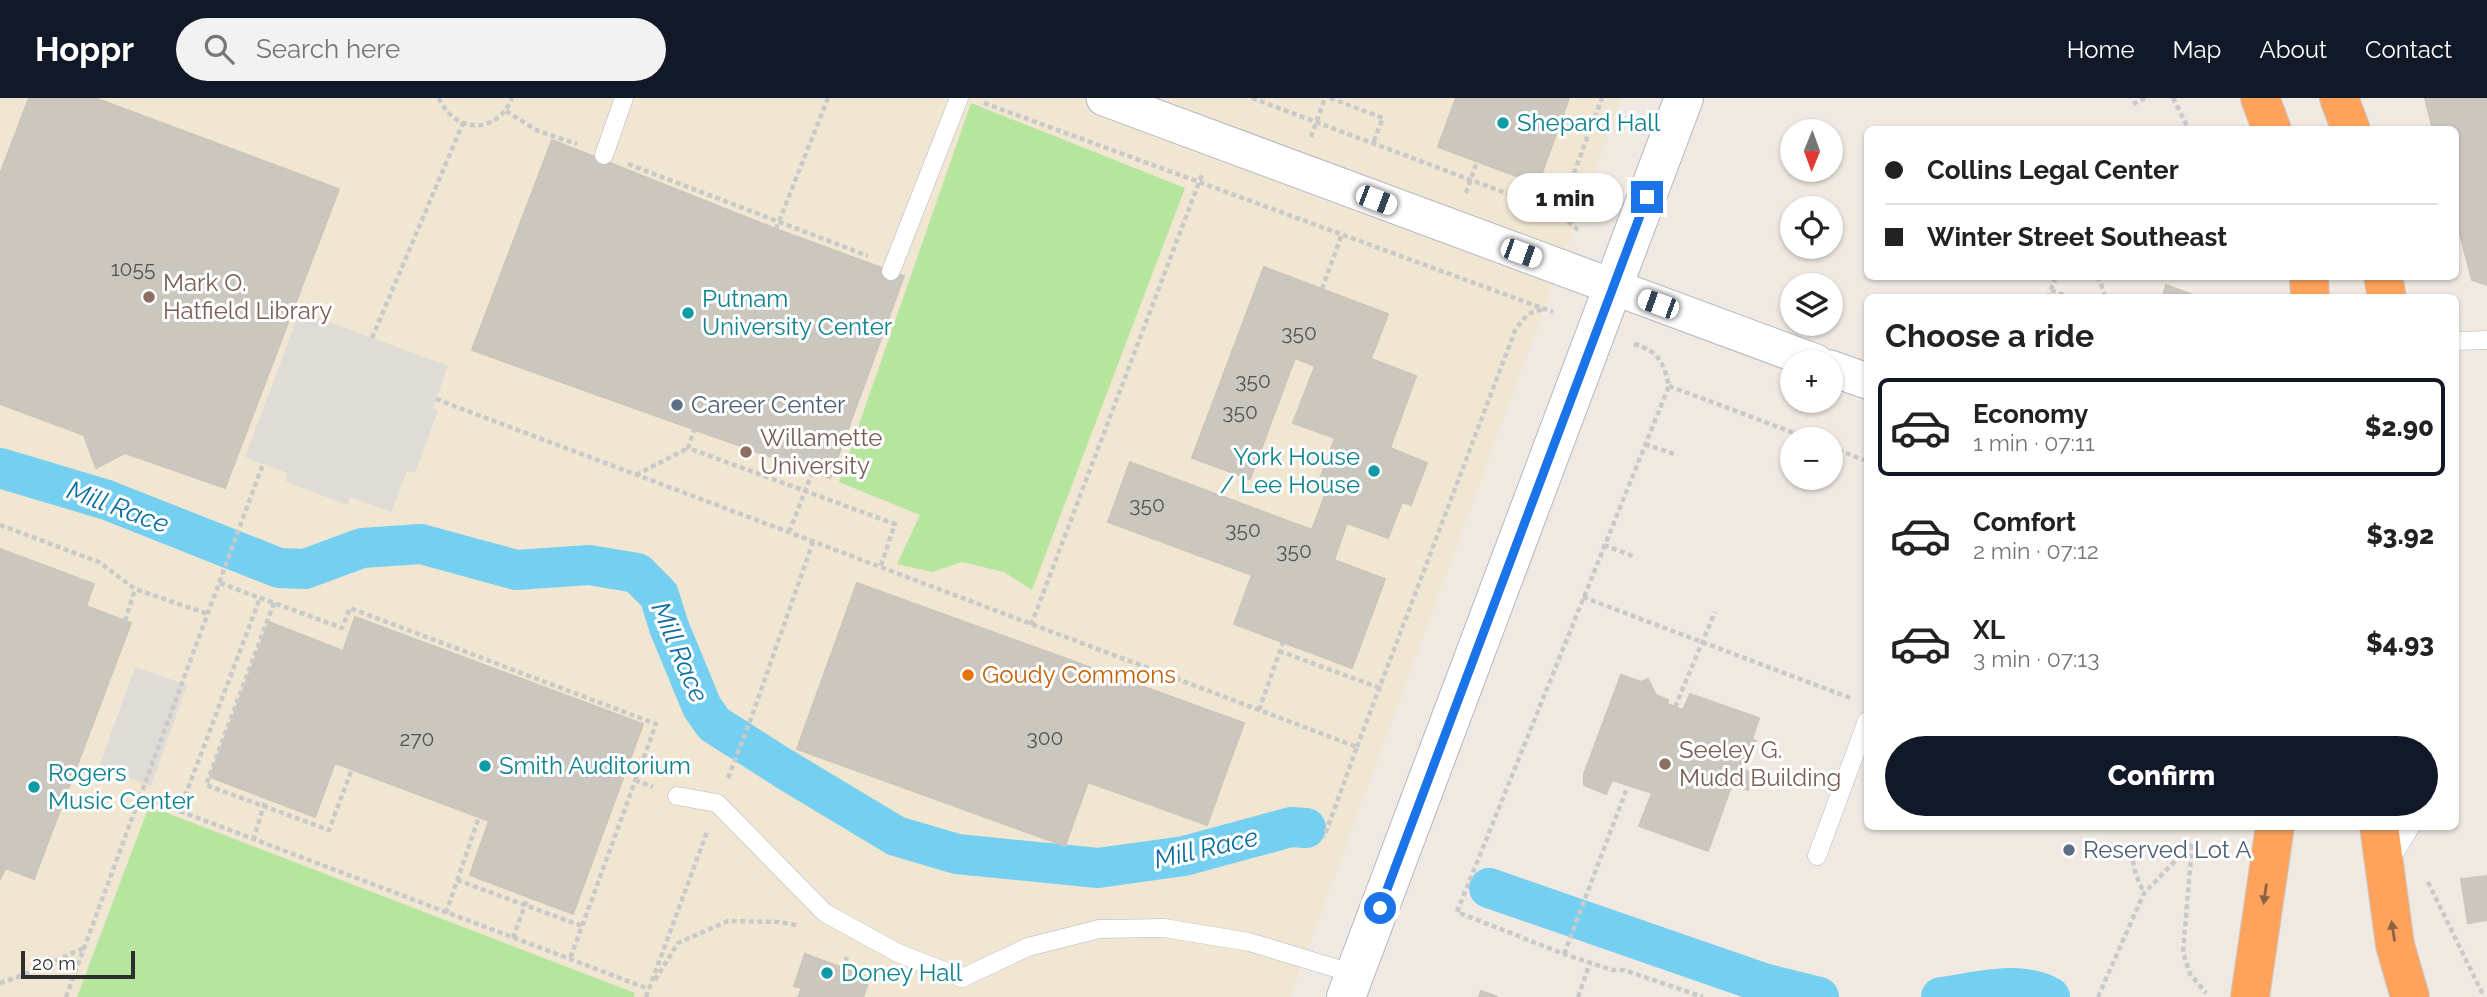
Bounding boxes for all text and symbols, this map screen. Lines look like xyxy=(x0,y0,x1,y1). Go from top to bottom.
search box xyxy=(176,18,666,81)
text: Hoppr xyxy=(35,30,134,69)
icon: search xyxy=(200,30,238,68)
text: Search here xyxy=(256,34,400,64)
text: Home xyxy=(2067,35,2135,64)
text: Map xyxy=(2173,35,2221,64)
text: About xyxy=(2259,35,2327,64)
text: Contact xyxy=(2365,35,2452,64)
place label: Shepard Hall xyxy=(1517,108,1661,137)
marker: Shepard Hall xyxy=(1495,115,1511,131)
north arrow xyxy=(1780,119,1843,182)
map controls xyxy=(1780,119,1843,490)
text: Collins Legal Center xyxy=(1927,155,2179,185)
callout: 1 min xyxy=(1507,172,1622,222)
route end xyxy=(1631,181,1663,213)
car xyxy=(1353,183,1400,217)
text: 1 min xyxy=(1535,184,1595,211)
button: locate xyxy=(1780,196,1843,259)
text: Winter Street Southeast xyxy=(1927,222,2227,252)
car xyxy=(1498,236,1545,270)
house number: 1055 xyxy=(111,256,155,281)
place label: Mark O. Hatfield Library xyxy=(163,268,332,325)
button: layers xyxy=(1780,273,1843,336)
place label: Putnam University Center xyxy=(702,284,893,341)
car xyxy=(1635,287,1682,321)
marker: Mark O. Hatfield Library xyxy=(141,289,157,305)
marker: Putnam University Center xyxy=(680,305,696,321)
text: Choose a ride xyxy=(1885,317,2094,354)
house number: 350 xyxy=(1281,320,1317,345)
button: + xyxy=(1780,350,1843,413)
house number: 350 xyxy=(1235,368,1271,393)
place label: Career Center xyxy=(691,390,846,419)
icon: car xyxy=(1889,396,1952,459)
marker: Career Center xyxy=(669,397,685,413)
house number: 350 xyxy=(1222,399,1258,424)
text: Economy xyxy=(1973,399,2088,429)
text: $2.90 xyxy=(2365,412,2434,442)
place label: Willamette University xyxy=(760,423,882,480)
button: − xyxy=(1780,427,1843,490)
text: 1 min · 07:11 xyxy=(1973,429,2095,456)
place label: York House / Lee House xyxy=(1220,442,1360,499)
marker: Willamette University xyxy=(738,444,754,460)
marker: York House / Lee House xyxy=(1366,463,1382,479)
water label: Mill Race xyxy=(63,475,173,539)
house number: 350 xyxy=(1129,492,1165,517)
icon: car xyxy=(1889,504,1952,567)
text: Comfort xyxy=(1973,507,2076,537)
house number: 350 xyxy=(1225,517,1261,542)
text: $3.92 xyxy=(2366,520,2434,550)
text: 2 min · 07:12 xyxy=(1973,537,2099,564)
house number: 350 xyxy=(1276,538,1312,563)
water label: Mill Race xyxy=(645,597,715,707)
icon: car xyxy=(1889,612,1952,675)
text: XL xyxy=(1973,615,2005,645)
text: $4.93 xyxy=(2366,628,2434,658)
text: 3 min · 07:13 xyxy=(1973,645,2099,672)
place label: Goudy Commons xyxy=(982,660,1176,689)
marker: Goudy Commons xyxy=(960,667,976,683)
house number: 300 xyxy=(1027,725,1063,750)
house number: 270 xyxy=(400,726,434,751)
place label: Seeley G. Mudd Building xyxy=(1679,735,1841,792)
button: Confirm xyxy=(1885,736,2438,816)
place label: Smith Auditorium xyxy=(499,751,691,780)
marker: Seeley G. Mudd Building xyxy=(1657,756,1673,772)
place label: Rogers Music Center xyxy=(48,758,195,815)
marker: Smith Auditorium xyxy=(477,758,493,774)
marker: Rogers Music Center xyxy=(26,779,42,795)
water label: Mill Race xyxy=(1151,821,1261,875)
place label: Reserved Lot A xyxy=(2083,835,2251,864)
marker: Reserved Lot A xyxy=(2061,842,2077,858)
one-way arrow xyxy=(2259,883,2270,905)
route start xyxy=(1364,892,1396,924)
one-way arrow xyxy=(2387,920,2398,942)
scale bar xyxy=(21,948,135,980)
text: 20 m xyxy=(32,952,76,974)
place label: Doney Hall xyxy=(841,958,963,987)
marker: Doney Hall xyxy=(819,965,835,981)

